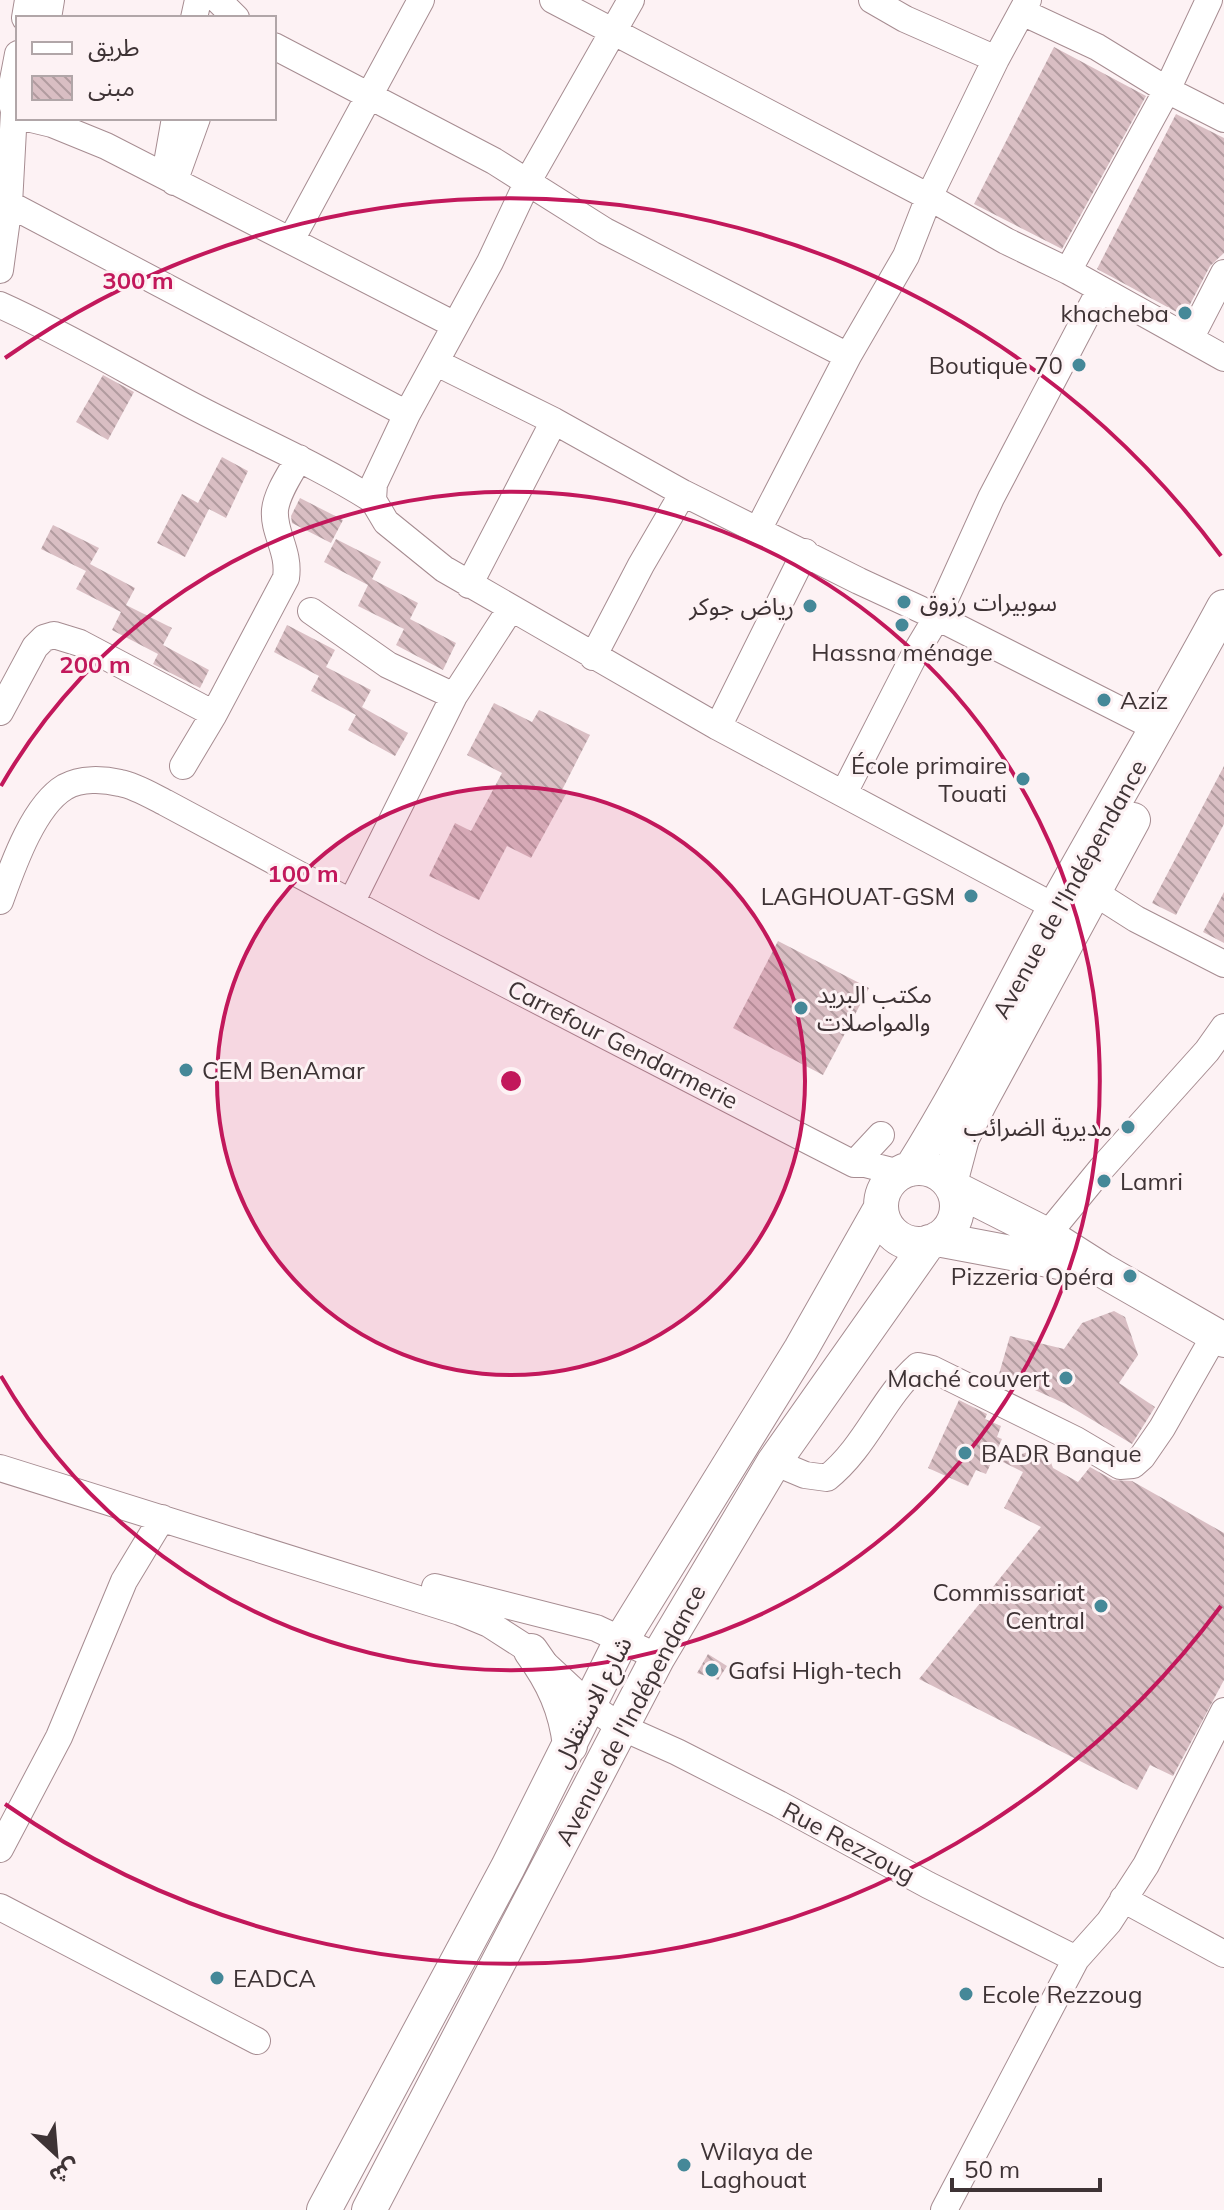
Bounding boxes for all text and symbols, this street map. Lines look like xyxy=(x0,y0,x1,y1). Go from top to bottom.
legend xyxy=(16,16,276,120)
text: طريق xyxy=(88,32,140,63)
text: مبنى xyxy=(88,72,135,102)
text: 300 m xyxy=(102,265,174,295)
place label: khacheba xyxy=(1060,298,1169,328)
marker: khacheba xyxy=(1176,304,1194,322)
place label: Boutique 70 xyxy=(929,350,1063,380)
marker: Boutique 70 xyxy=(1070,356,1088,374)
place label: سوبيرات رزوق xyxy=(920,587,1057,617)
place label: رياض جوكر xyxy=(688,591,794,621)
marker: سوبيرات رزوق xyxy=(895,593,913,611)
marker: رياض جوكر xyxy=(801,597,819,615)
marker: Hassna ménage xyxy=(893,616,911,634)
place label: Hassna ménage xyxy=(811,637,993,667)
text: 200 m xyxy=(59,649,131,679)
place label: Aziz xyxy=(1120,685,1168,715)
marker: Aziz xyxy=(1095,691,1113,709)
place label: École primaire Touati xyxy=(851,750,1007,808)
street label: Avenue de l'Indépendance xyxy=(985,754,1153,1024)
marker: École primaire Touati xyxy=(1014,770,1032,788)
text: 100 m xyxy=(267,858,339,888)
place label: LAGHOUAT-GSM xyxy=(761,881,955,911)
marker: LAGHOUAT-GSM xyxy=(962,887,980,905)
street label: Carrefour Gendarmerie xyxy=(503,973,743,1115)
place label: مكتب البريد والمواصلات xyxy=(817,979,932,1037)
marker: مكتب البريد والمواصلات xyxy=(792,999,810,1017)
place label: CEM BenAmar xyxy=(202,1055,365,1085)
marker: CEM BenAmar xyxy=(177,1061,195,1079)
centre of rings xyxy=(497,1067,525,1095)
place label: مديرية الضرائب xyxy=(964,1112,1112,1142)
marker: مديرية الضرائب xyxy=(1119,1118,1137,1136)
place label: Lamri xyxy=(1120,1166,1183,1196)
marker: Lamri xyxy=(1095,1172,1113,1190)
place label: Pizzeria Opéra xyxy=(951,1261,1114,1291)
marker: Pizzeria Opéra xyxy=(1121,1267,1139,1285)
place label: Maché couvert xyxy=(887,1363,1050,1393)
marker: Maché couvert xyxy=(1057,1369,1075,1387)
place label: BADR Banque xyxy=(981,1438,1142,1468)
marker: BADR Banque xyxy=(956,1444,974,1462)
place label: Commissariat Central xyxy=(932,1577,1085,1635)
street label: Avenue de l'Indépendance xyxy=(548,1579,712,1851)
marker: Commissariat Central xyxy=(1092,1597,1110,1615)
street label: شارع الاستقلال xyxy=(546,1631,641,1774)
place label: Gafsi High-tech xyxy=(728,1655,902,1685)
marker: Gafsi High-tech xyxy=(703,1661,721,1679)
street label: Rue Rezzoug xyxy=(778,1795,920,1889)
place label: EADCA xyxy=(233,1963,316,1993)
marker: EADCA xyxy=(208,1969,226,1987)
place label: Ecole Rezzoug xyxy=(982,1979,1142,2009)
marker: Ecole Rezzoug xyxy=(957,1985,975,2003)
north arrow xyxy=(16,2114,96,2194)
place label: Wilaya de Laghouat xyxy=(700,2136,813,2194)
scale bar xyxy=(952,2142,1100,2192)
text: ش xyxy=(45,2153,84,2191)
text: 50 m xyxy=(964,2154,1020,2184)
marker: Wilaya de Laghouat xyxy=(675,2156,693,2174)

